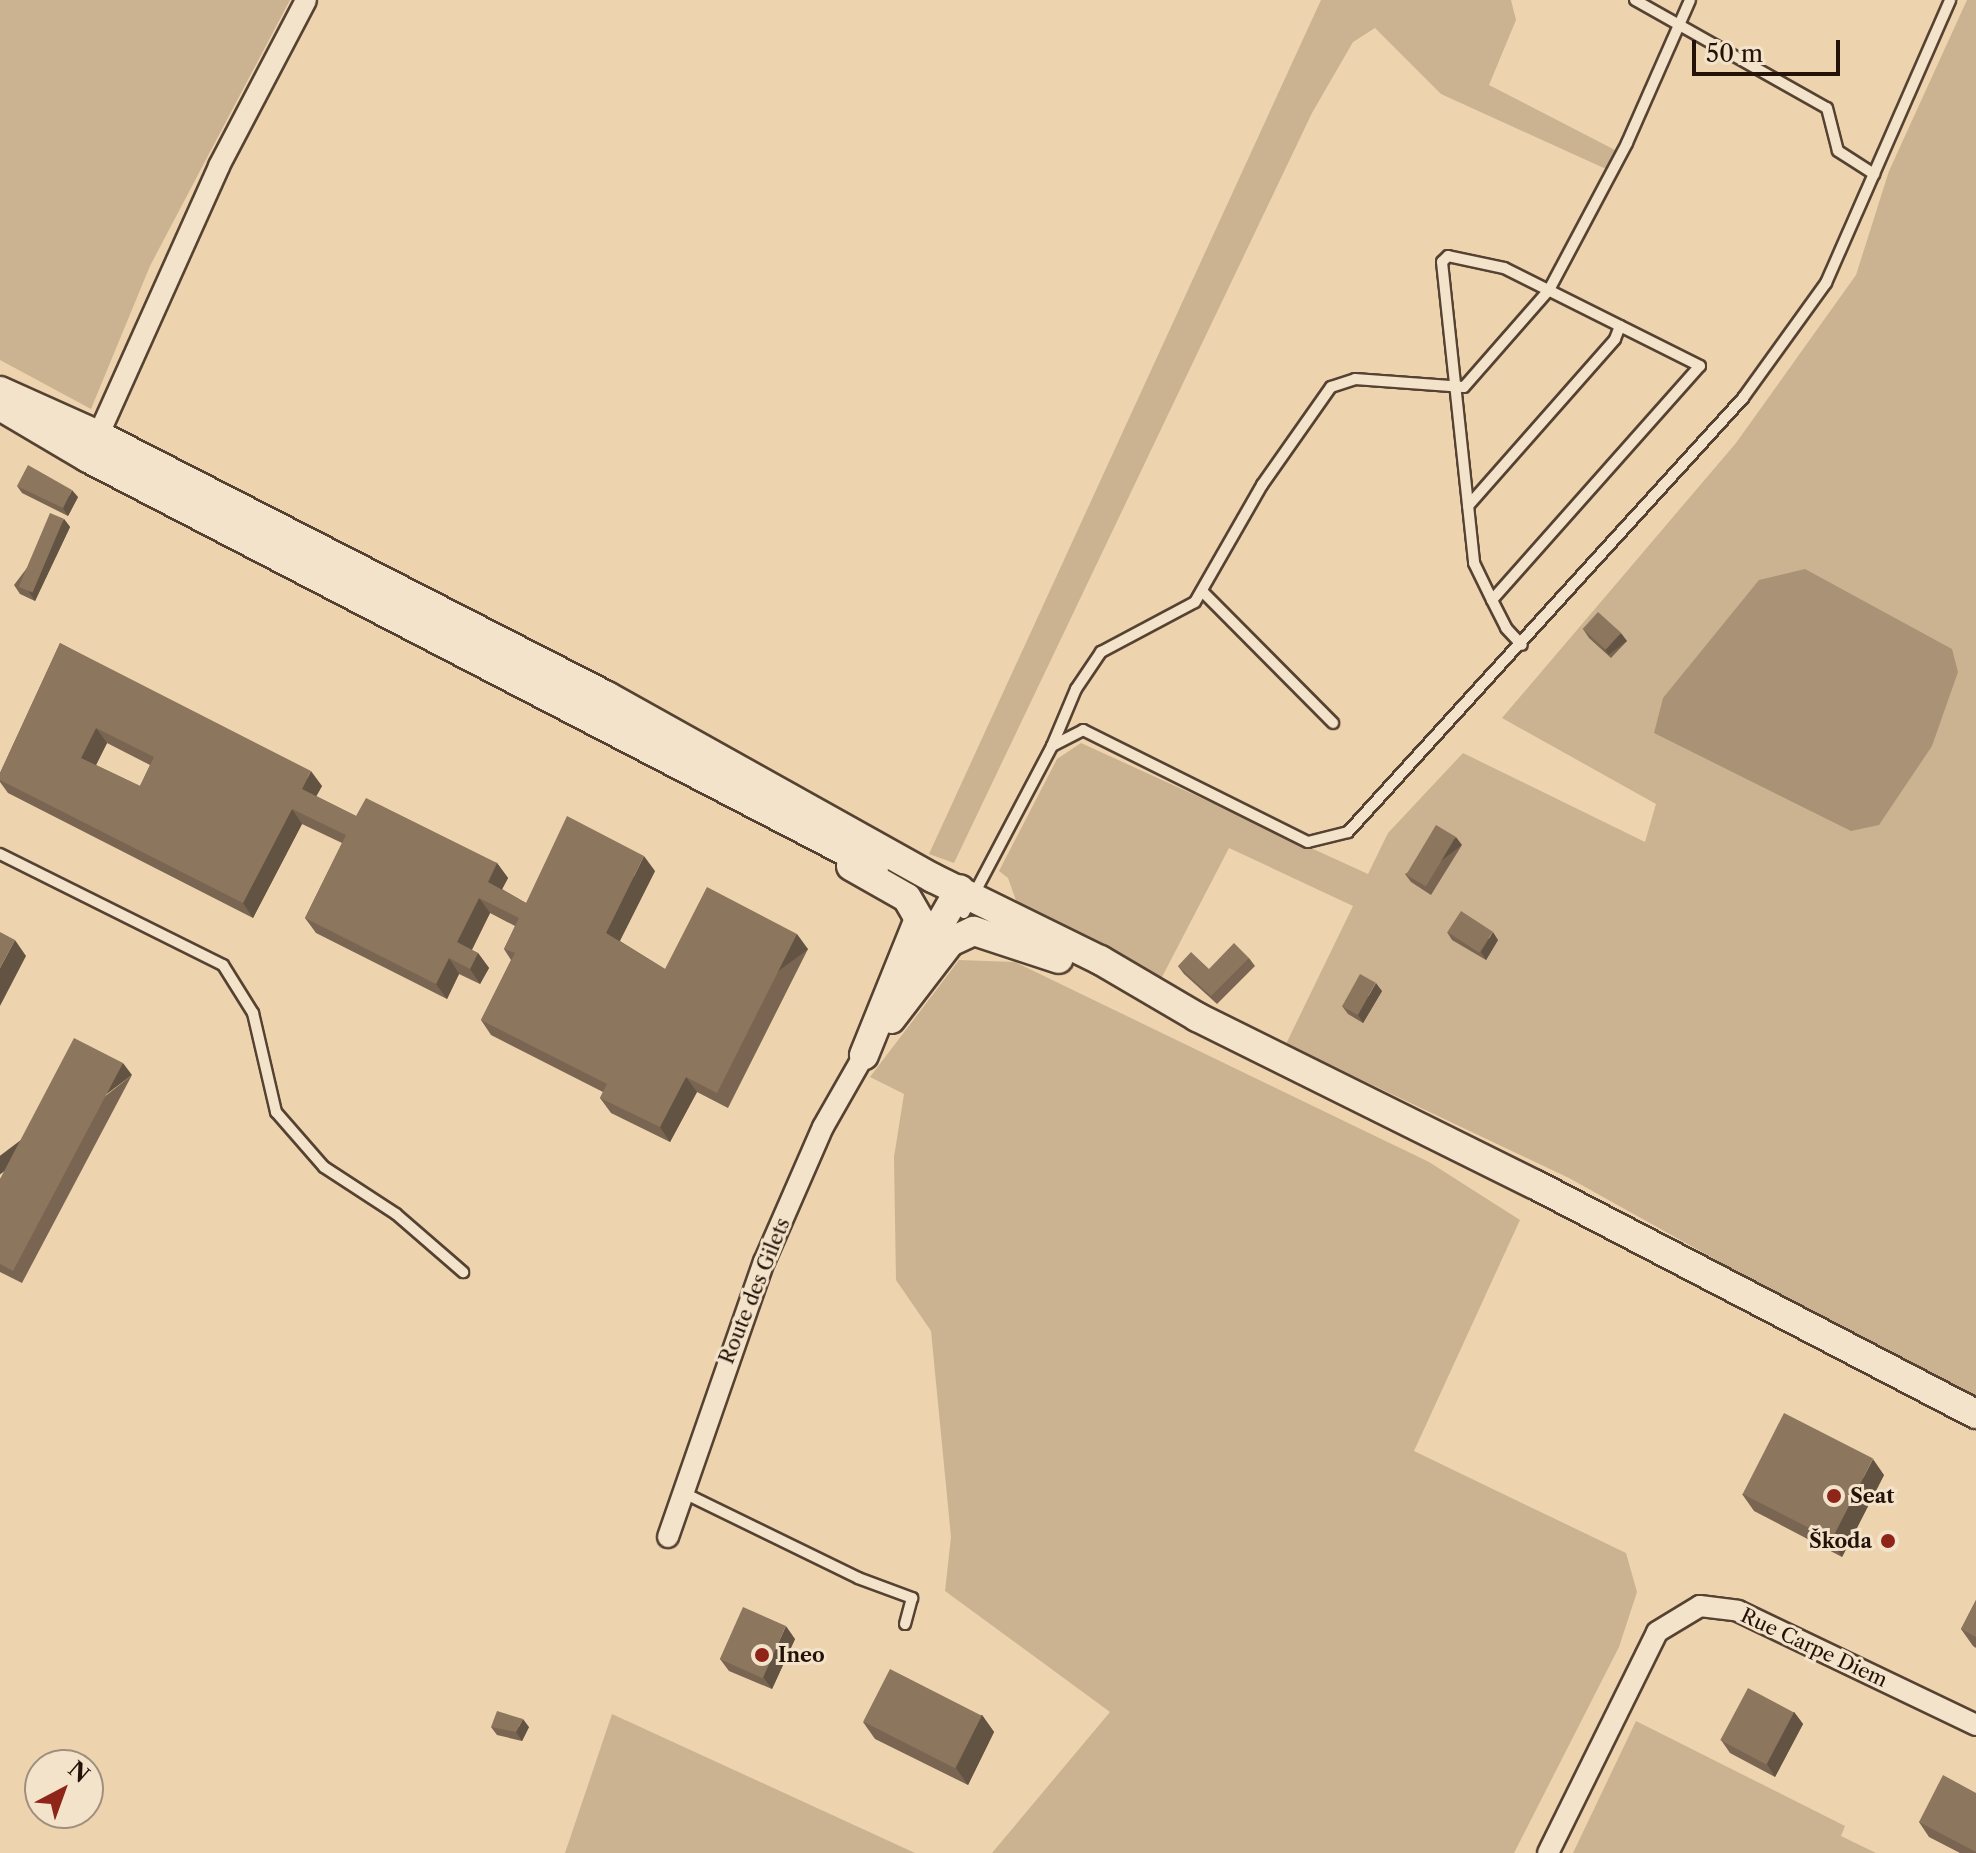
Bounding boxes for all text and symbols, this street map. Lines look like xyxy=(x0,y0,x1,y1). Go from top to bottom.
scale bar xyxy=(1696,24,1844,74)
text: 50 m xyxy=(1706,39,1763,68)
street label: Route des Gilets xyxy=(715,1215,795,1367)
place label: Seat xyxy=(1850,1484,1894,1508)
marker: Seat xyxy=(1825,1487,1843,1505)
place label: Škoda xyxy=(1809,1529,1872,1553)
marker: Škoda xyxy=(1879,1532,1897,1550)
street label: Rue Carpe Diem xyxy=(1737,1604,1891,1692)
place label: Ineo xyxy=(778,1643,825,1667)
marker: Ineo xyxy=(753,1646,771,1664)
north arrow xyxy=(24,1749,104,1829)
text: N xyxy=(63,1756,95,1788)

